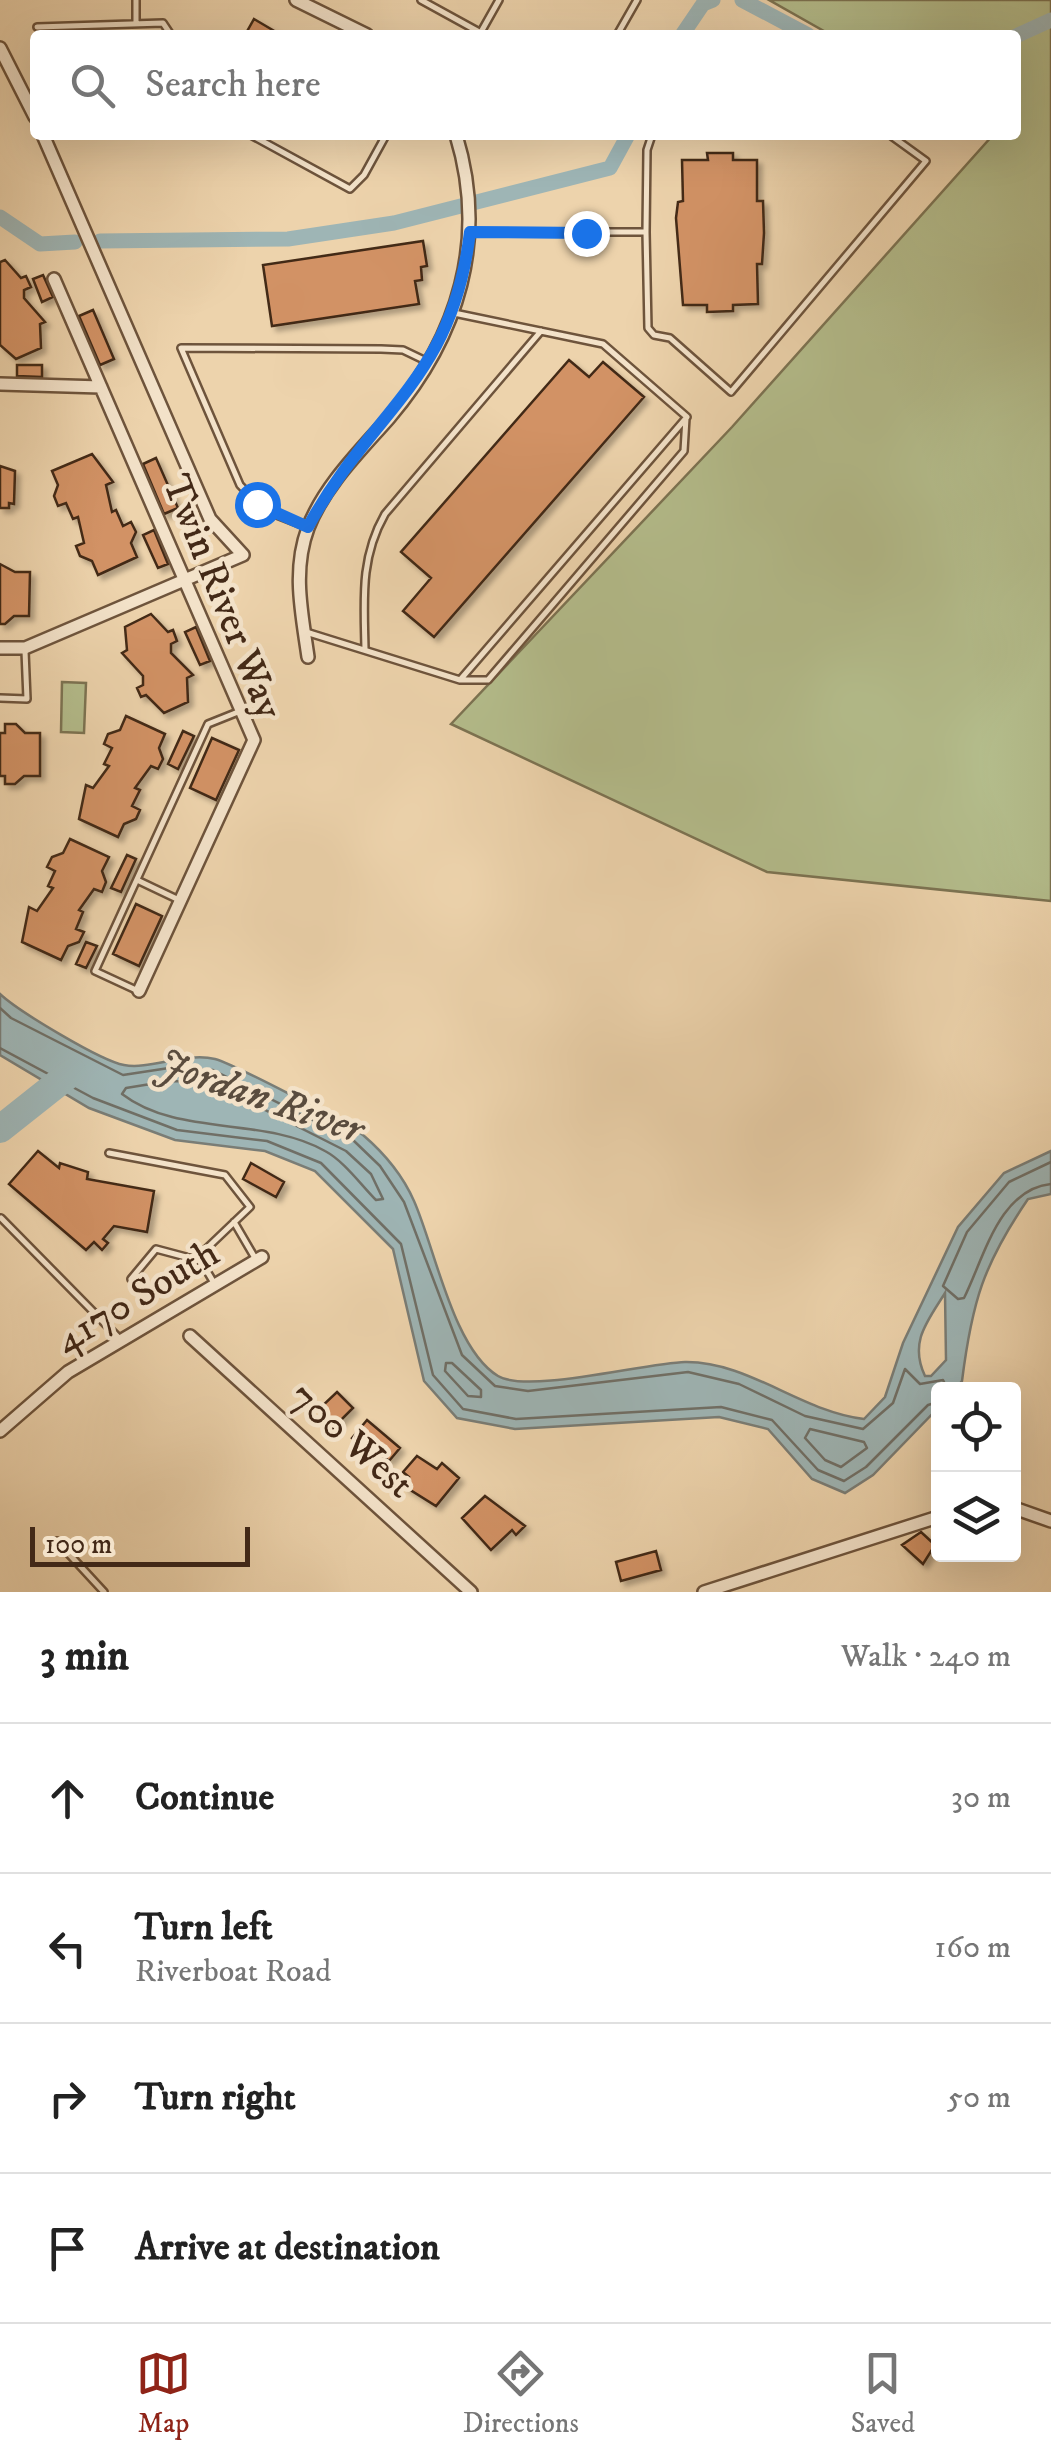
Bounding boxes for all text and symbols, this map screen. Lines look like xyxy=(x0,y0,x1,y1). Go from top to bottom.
search box xyxy=(30,30,1021,140)
icon: search xyxy=(65,58,120,113)
text: Search here xyxy=(145,61,321,109)
route end xyxy=(564,211,610,257)
street label: Twin River Way xyxy=(150,468,293,728)
route start xyxy=(235,482,281,528)
water label: Jordan River xyxy=(150,1037,373,1157)
street label: 4170 South xyxy=(46,1229,229,1366)
street label: 700 West xyxy=(278,1372,424,1510)
map controls xyxy=(931,1382,1021,1562)
button: locate xyxy=(931,1382,1021,1472)
button: layers xyxy=(931,1472,1021,1562)
scale bar xyxy=(30,1522,250,1566)
text: 100 m xyxy=(45,1527,112,1562)
text: 3 min xyxy=(40,1631,129,1683)
text: Walk · 240 m xyxy=(841,1637,1011,1677)
icon: ahead xyxy=(40,1771,95,1826)
text: Continue xyxy=(135,1774,274,1822)
text: 30 m xyxy=(951,1778,1011,1818)
text: Turn left xyxy=(135,1904,273,1952)
icon: left xyxy=(40,1921,95,1976)
text: 160 m xyxy=(935,1928,1011,1968)
text: Riverboat Road xyxy=(135,1952,331,1992)
icon: right xyxy=(40,2071,95,2126)
text: Turn right xyxy=(135,2074,296,2122)
text: 50 m xyxy=(947,2078,1011,2118)
icon: arrive xyxy=(40,2221,95,2276)
text: Arrive at destination xyxy=(135,2224,440,2272)
tab: Map xyxy=(136,2346,191,2441)
tab: Directions xyxy=(463,2346,579,2441)
tab: Saved xyxy=(851,2346,915,2441)

